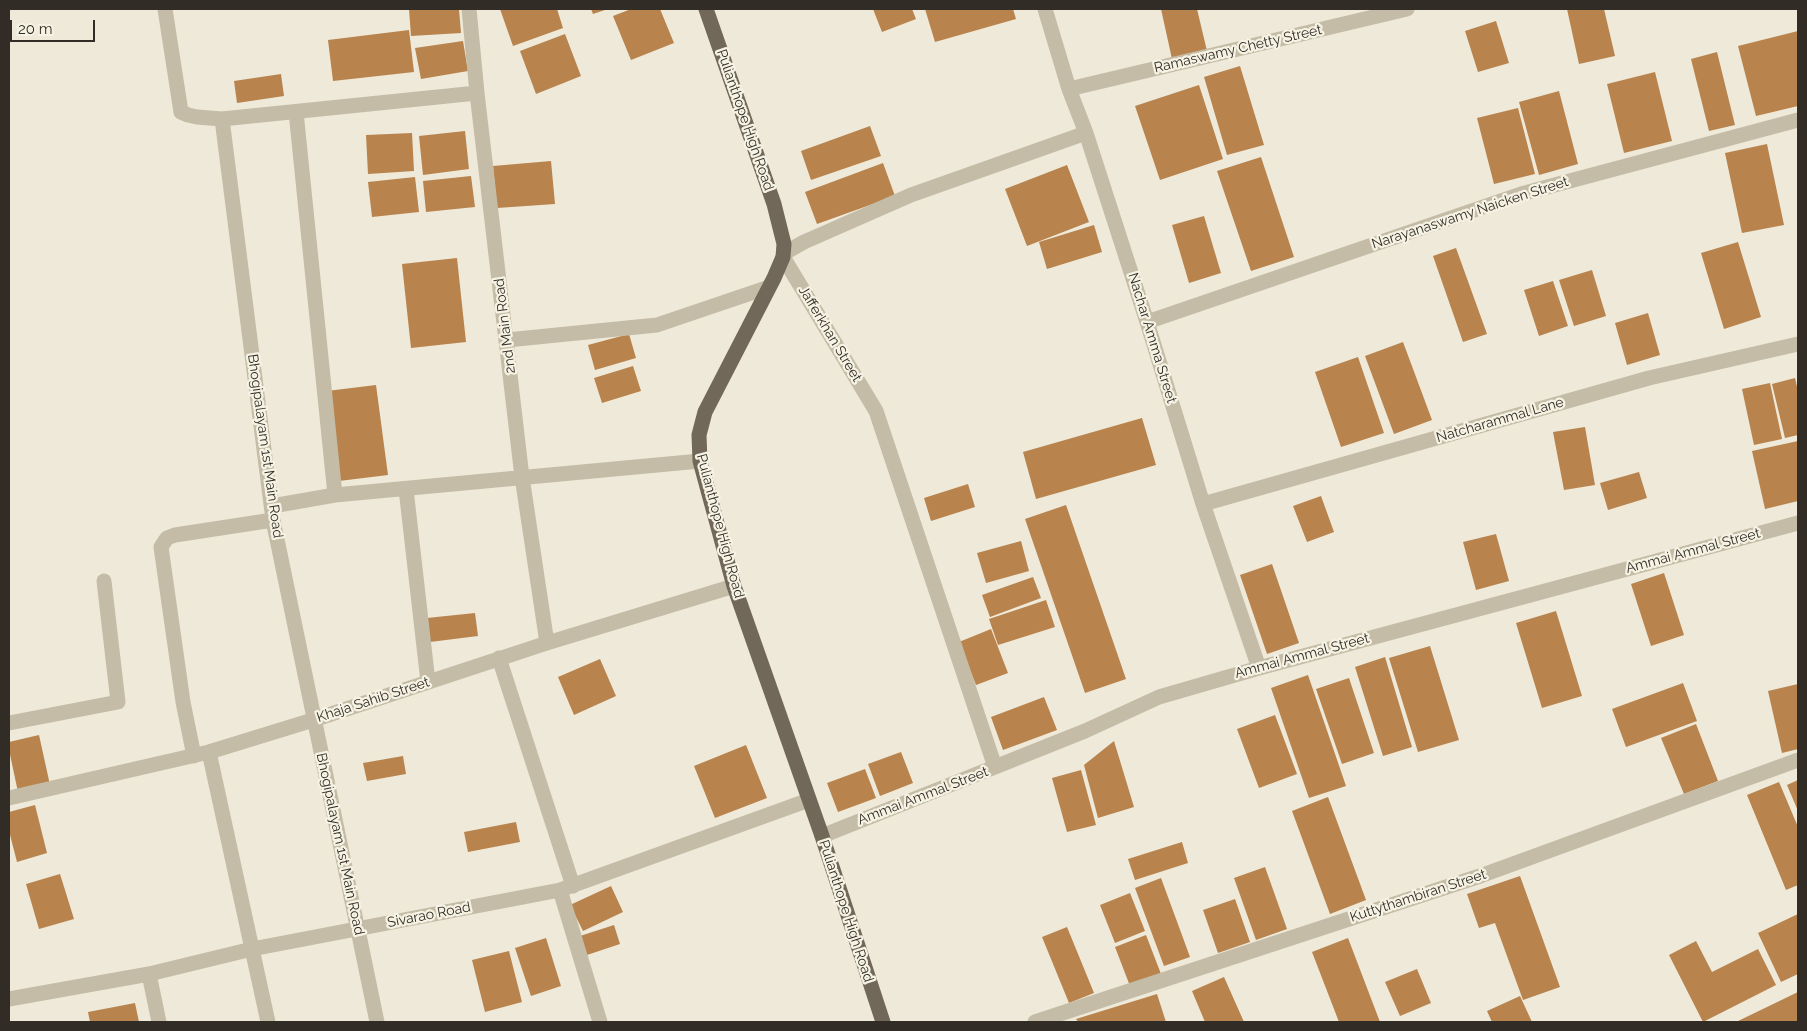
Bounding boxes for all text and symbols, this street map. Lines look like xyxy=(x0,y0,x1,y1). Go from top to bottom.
scale bar xyxy=(12,10,98,42)
text: 20 m xyxy=(18,20,53,38)
street label: Ramaswamy Chetty Street xyxy=(1152,21,1324,77)
street label: Pulianthope High Road xyxy=(713,47,777,193)
street label: Narayanaswamy Naicken Street xyxy=(1370,173,1570,253)
street label: Nachar Amma Street xyxy=(1124,271,1180,405)
street label: 2nd Main Road xyxy=(491,277,519,375)
street label: Jafferkhan Street xyxy=(795,283,865,385)
street label: Bhogipalayam 1st Main Road xyxy=(244,353,286,539)
street label: Natcharammal Lane xyxy=(1434,394,1566,446)
street label: Pulianthope High Road xyxy=(693,452,747,600)
street label: Ammai Ammal Street xyxy=(1624,525,1762,577)
street label: Ammai Ammal Street xyxy=(1233,630,1371,682)
street label: Khaja Sahib Street xyxy=(315,674,431,726)
street label: Bhogipalayam 1st Main Road xyxy=(312,751,368,937)
street label: Ammai Ammal Street xyxy=(855,763,991,829)
street label: Pulianthope High Road xyxy=(815,838,877,984)
street label: Kuttythambiran Street xyxy=(1348,866,1488,926)
street label: Sivarao Road xyxy=(386,899,472,931)

